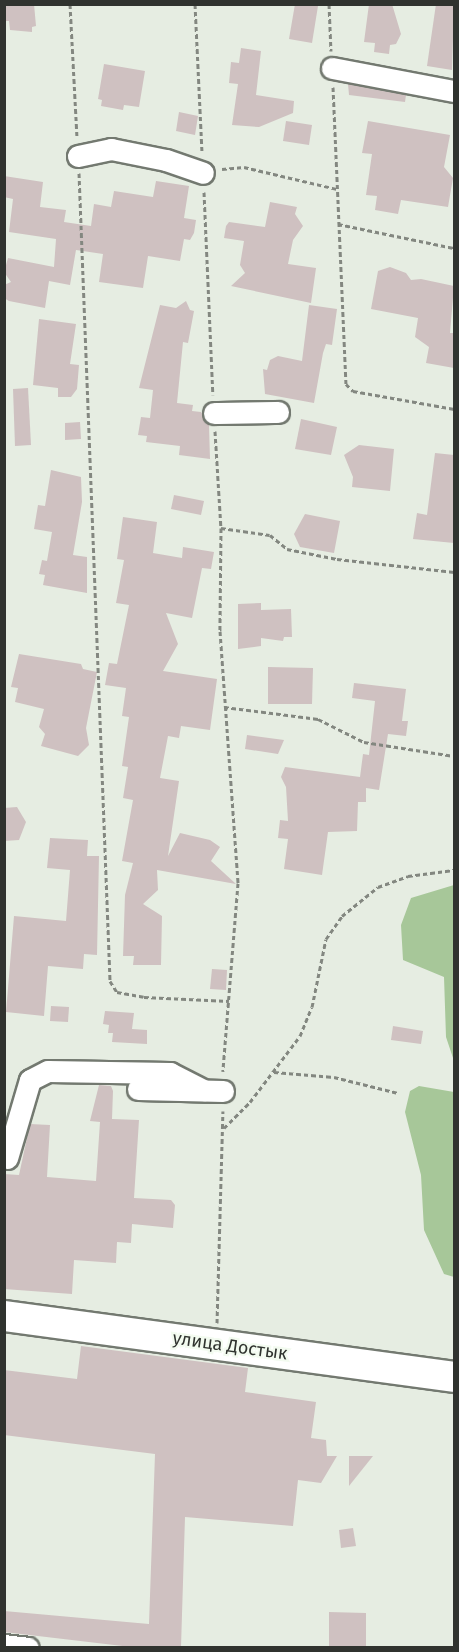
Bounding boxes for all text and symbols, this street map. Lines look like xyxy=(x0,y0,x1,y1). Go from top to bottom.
street label: улица Достык xyxy=(171,1327,289,1365)

